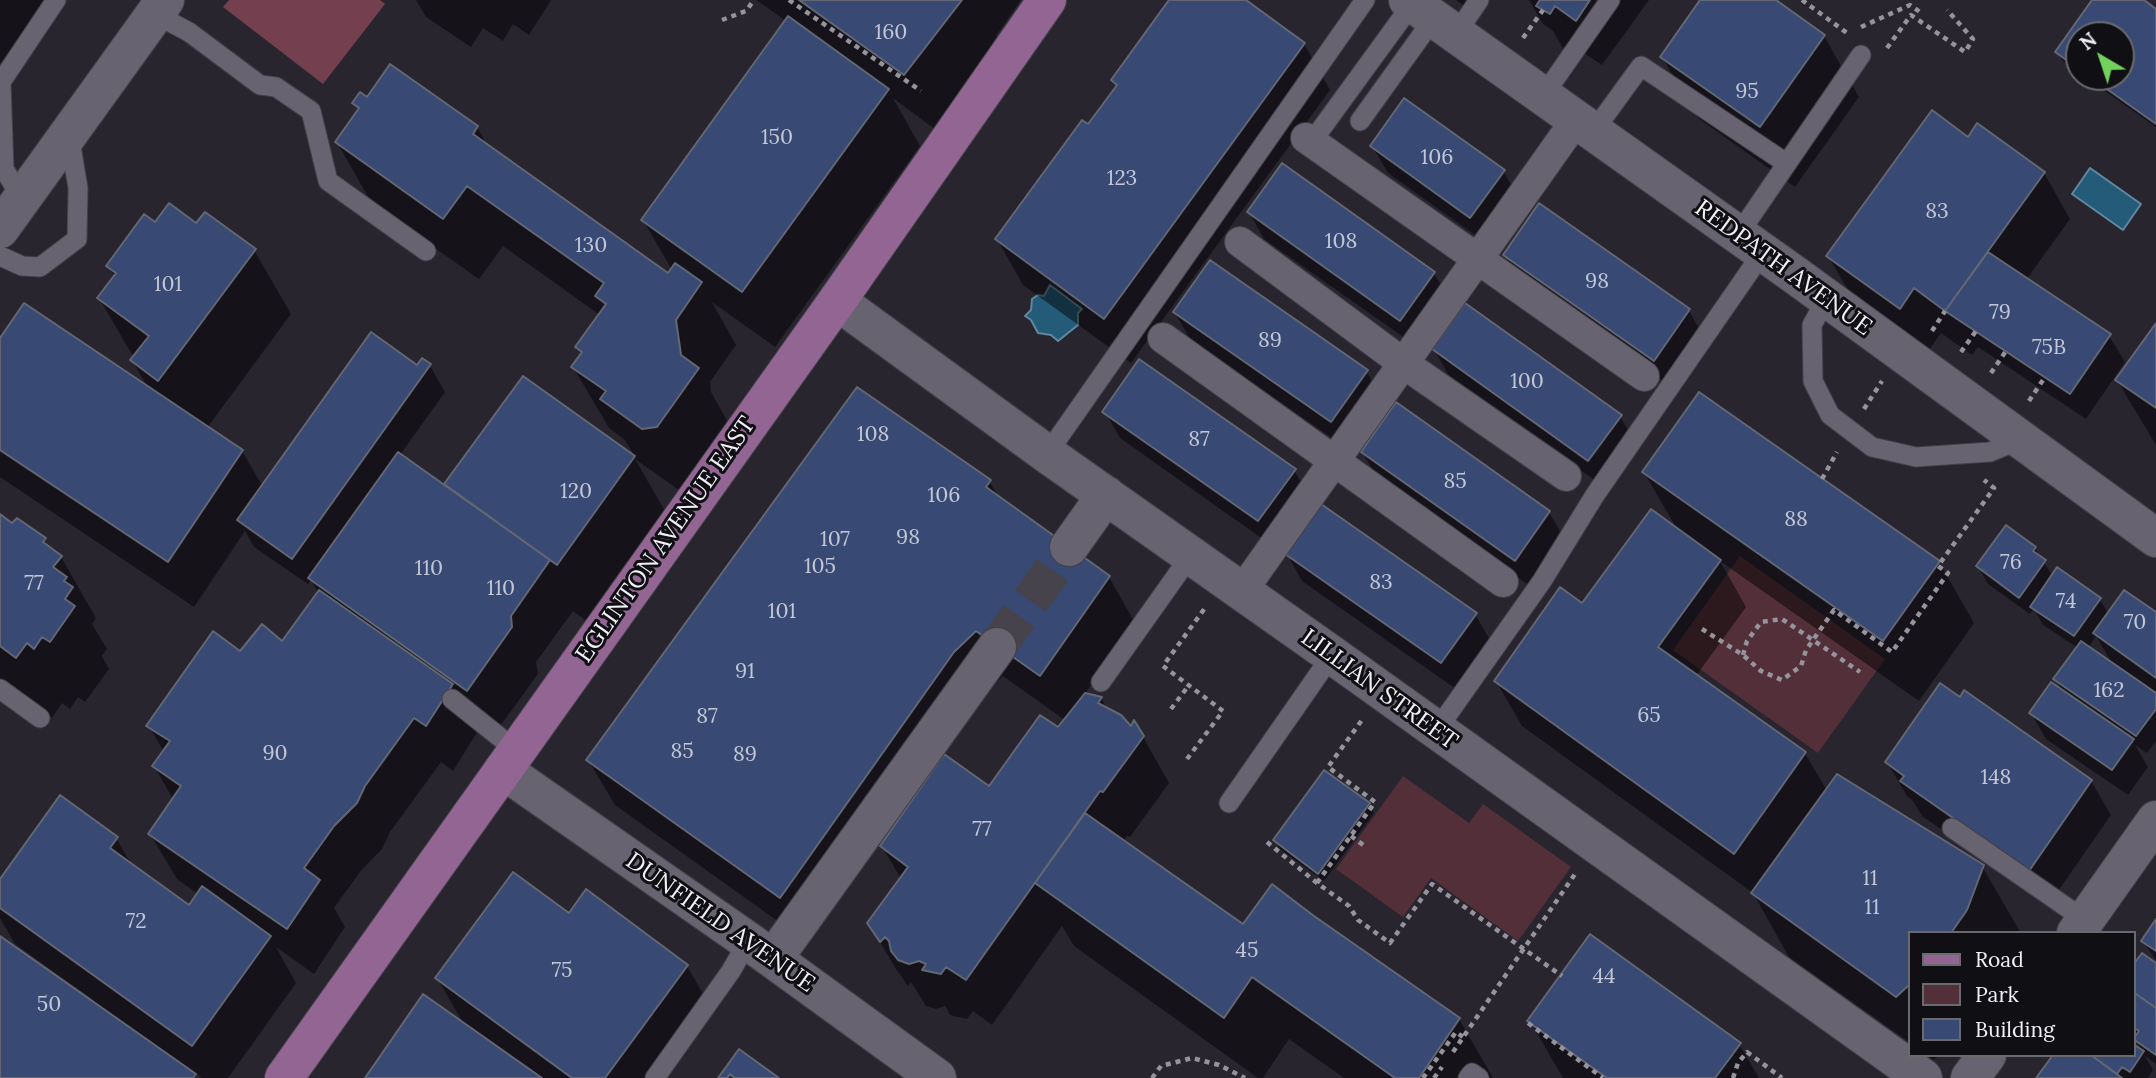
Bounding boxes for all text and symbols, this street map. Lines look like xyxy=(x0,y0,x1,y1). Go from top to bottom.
house number: 160 xyxy=(875,20,907,46)
north arrow xyxy=(2065,21,2135,91)
text: N xyxy=(2075,27,2101,55)
house number: 95 xyxy=(1735,79,1759,105)
house number: 150 xyxy=(761,125,793,151)
house number: 106 xyxy=(1421,145,1453,171)
house number: 123 xyxy=(1107,166,1137,192)
street label: REDPATH AVENUE xyxy=(1689,194,1877,342)
house number: 83 xyxy=(1925,199,1949,225)
house number: 108 xyxy=(1325,229,1357,255)
house number: 130 xyxy=(575,233,607,259)
house number: 98 xyxy=(1585,269,1609,295)
house number: 101 xyxy=(154,272,182,298)
house number: 79 xyxy=(1989,300,2011,326)
house number: 89 xyxy=(1258,328,1282,354)
house number: 75B xyxy=(2032,335,2066,361)
house number: 100 xyxy=(1510,369,1544,395)
street label: EGLINTON AVENUE EAST xyxy=(570,412,762,668)
house number: 108 xyxy=(857,422,889,448)
house number: 87 xyxy=(1188,427,1210,453)
house number: 85 xyxy=(1443,469,1467,495)
house number: 120 xyxy=(560,479,592,505)
house number: 106 xyxy=(928,483,960,509)
house number: 88 xyxy=(1784,507,1808,533)
house number: 98 xyxy=(896,525,920,551)
house number: 107 xyxy=(820,527,850,553)
house number: 76 xyxy=(2000,550,2022,576)
house number: 105 xyxy=(804,554,836,580)
house number: 110 xyxy=(415,556,443,582)
house number: 83 xyxy=(1369,570,1393,596)
house number: 77 xyxy=(24,571,44,597)
house number: 110 xyxy=(487,576,515,602)
house number: 74 xyxy=(2056,589,2076,615)
house number: 101 xyxy=(768,599,796,625)
house number: 70 xyxy=(2124,610,2146,636)
street label: LILLIAN STREET xyxy=(1295,624,1463,756)
house number: 91 xyxy=(735,659,755,685)
house number: 162 xyxy=(2093,678,2125,704)
house number: 65 xyxy=(1637,703,1661,729)
house number: 87 xyxy=(696,704,718,730)
house number: 85 xyxy=(670,739,694,765)
house number: 90 xyxy=(262,741,288,767)
house number: 89 xyxy=(733,742,757,768)
house number: 148 xyxy=(1981,765,2011,791)
house number: 77 xyxy=(972,817,992,843)
street label: DUNFIELD AVENUE xyxy=(620,847,820,999)
house number: 11 xyxy=(1862,866,1878,892)
house number: 11 xyxy=(1864,895,1880,921)
house number: 72 xyxy=(126,909,146,935)
legend xyxy=(1908,931,2135,1057)
house number: 45 xyxy=(1236,938,1258,964)
text: Road xyxy=(1975,946,2024,973)
house number: 75 xyxy=(551,958,573,984)
house number: 44 xyxy=(1593,964,1615,990)
text: Park xyxy=(1975,981,2019,1008)
house number: 50 xyxy=(37,992,61,1018)
text: Building xyxy=(1975,1016,2055,1043)

